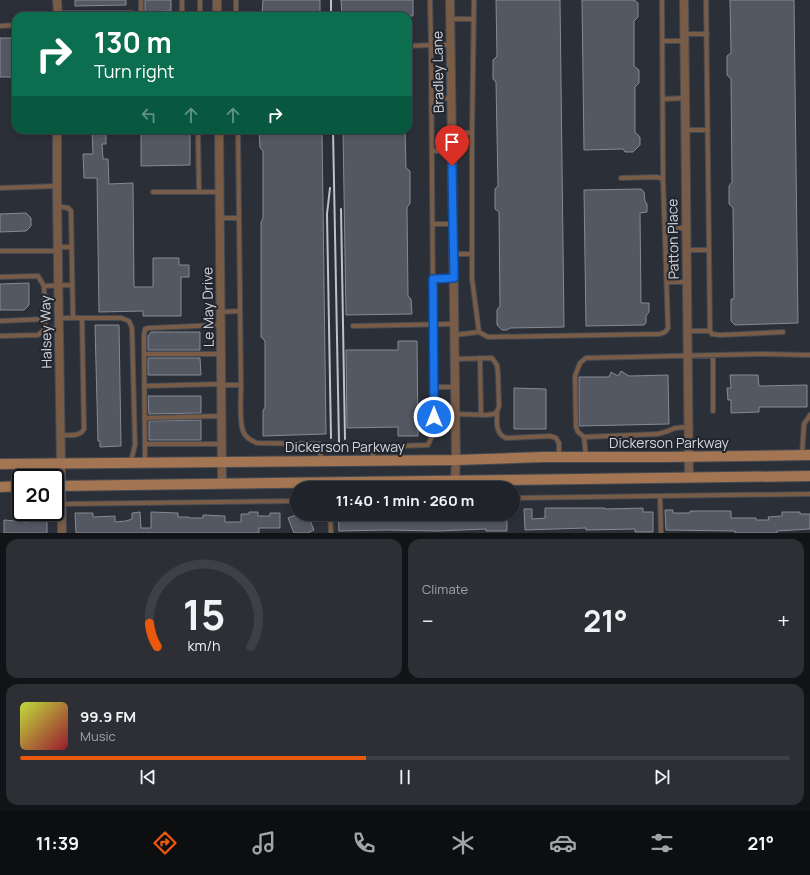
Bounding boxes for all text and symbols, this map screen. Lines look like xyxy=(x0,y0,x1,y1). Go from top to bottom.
text: 130 m xyxy=(94,23,172,61)
icon: right xyxy=(28,28,80,80)
street label: Bradley Lane xyxy=(427,31,448,113)
text: Turn right xyxy=(94,59,175,83)
icon: left xyxy=(138,104,160,126)
icon: ahead xyxy=(180,104,202,126)
icon: ahead xyxy=(222,104,244,126)
icon: right xyxy=(264,104,286,126)
pin xyxy=(435,125,469,166)
icon: arrive xyxy=(441,131,463,153)
street label: Patton Place xyxy=(662,198,683,280)
street label: Le May Drive xyxy=(197,267,218,347)
street label: Halsey Way xyxy=(35,295,56,369)
position arrow xyxy=(413,396,455,438)
street label: Dickerson Parkway xyxy=(609,433,730,452)
street label: Dickerson Parkway xyxy=(285,437,406,456)
speed limit sign: 20 xyxy=(12,469,64,521)
text: 11:40 · 1 min · 260 m xyxy=(336,490,474,511)
text: Climate xyxy=(422,580,468,598)
text: 15 xyxy=(183,585,225,641)
text: 21° xyxy=(583,600,628,641)
text: − xyxy=(422,606,434,636)
text: + xyxy=(777,606,790,636)
text: km/h xyxy=(187,635,221,654)
text: 99.9 FM xyxy=(80,706,136,727)
text: Music xyxy=(80,727,116,745)
icon: previous xyxy=(137,766,159,788)
icon: pause xyxy=(394,766,416,788)
icon: next xyxy=(651,766,673,788)
icon: directions xyxy=(151,829,179,857)
icon: music xyxy=(250,829,278,857)
icon: phone xyxy=(350,829,378,857)
icon: climate xyxy=(449,829,477,857)
icon: car xyxy=(549,829,577,857)
icon: filters xyxy=(648,829,676,857)
text: 11:39 xyxy=(36,831,79,855)
text: 21° xyxy=(747,831,774,855)

